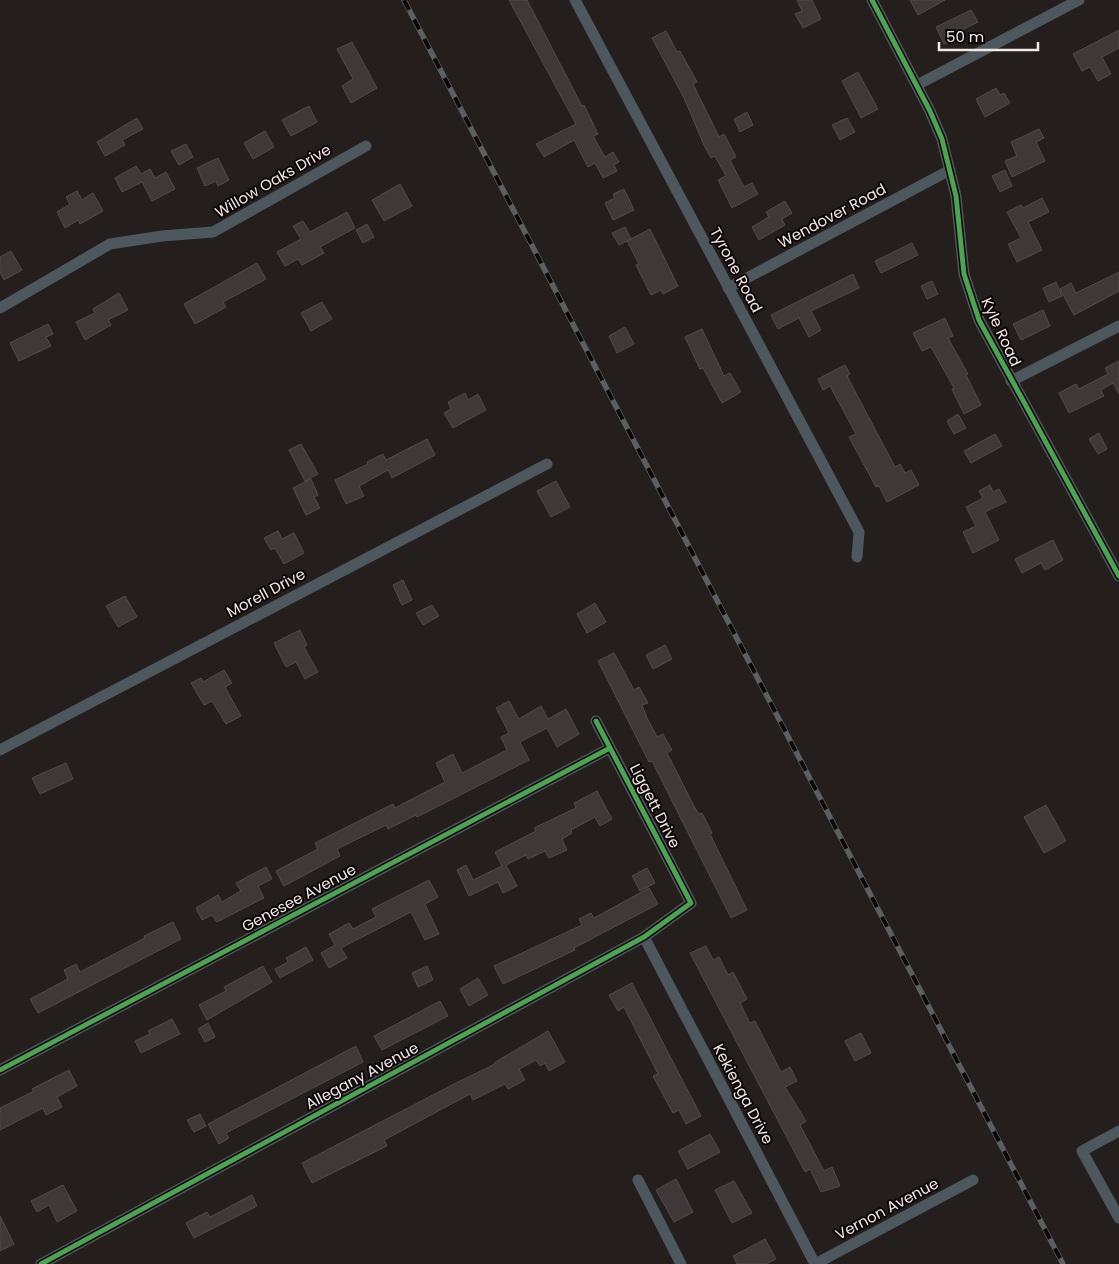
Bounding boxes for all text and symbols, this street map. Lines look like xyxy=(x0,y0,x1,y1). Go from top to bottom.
scale bar xyxy=(939,20,1038,52)
text: 50 m xyxy=(946,26,984,47)
street label: Willow Oaks Drive xyxy=(211,139,335,222)
street label: Wendover Road xyxy=(774,178,889,253)
street label: Tyrone Road xyxy=(705,223,768,316)
street label: Kyle Road xyxy=(976,294,1026,370)
street label: Morell Drive xyxy=(223,563,309,622)
street label: Liggett Drive xyxy=(625,760,686,852)
street label: Genesee Avenue xyxy=(238,859,360,937)
street label: Allegany Avenue xyxy=(301,1037,422,1114)
street label: Kekienga Drive xyxy=(708,1040,779,1147)
street label: Vernon Avenue xyxy=(831,1172,942,1245)

